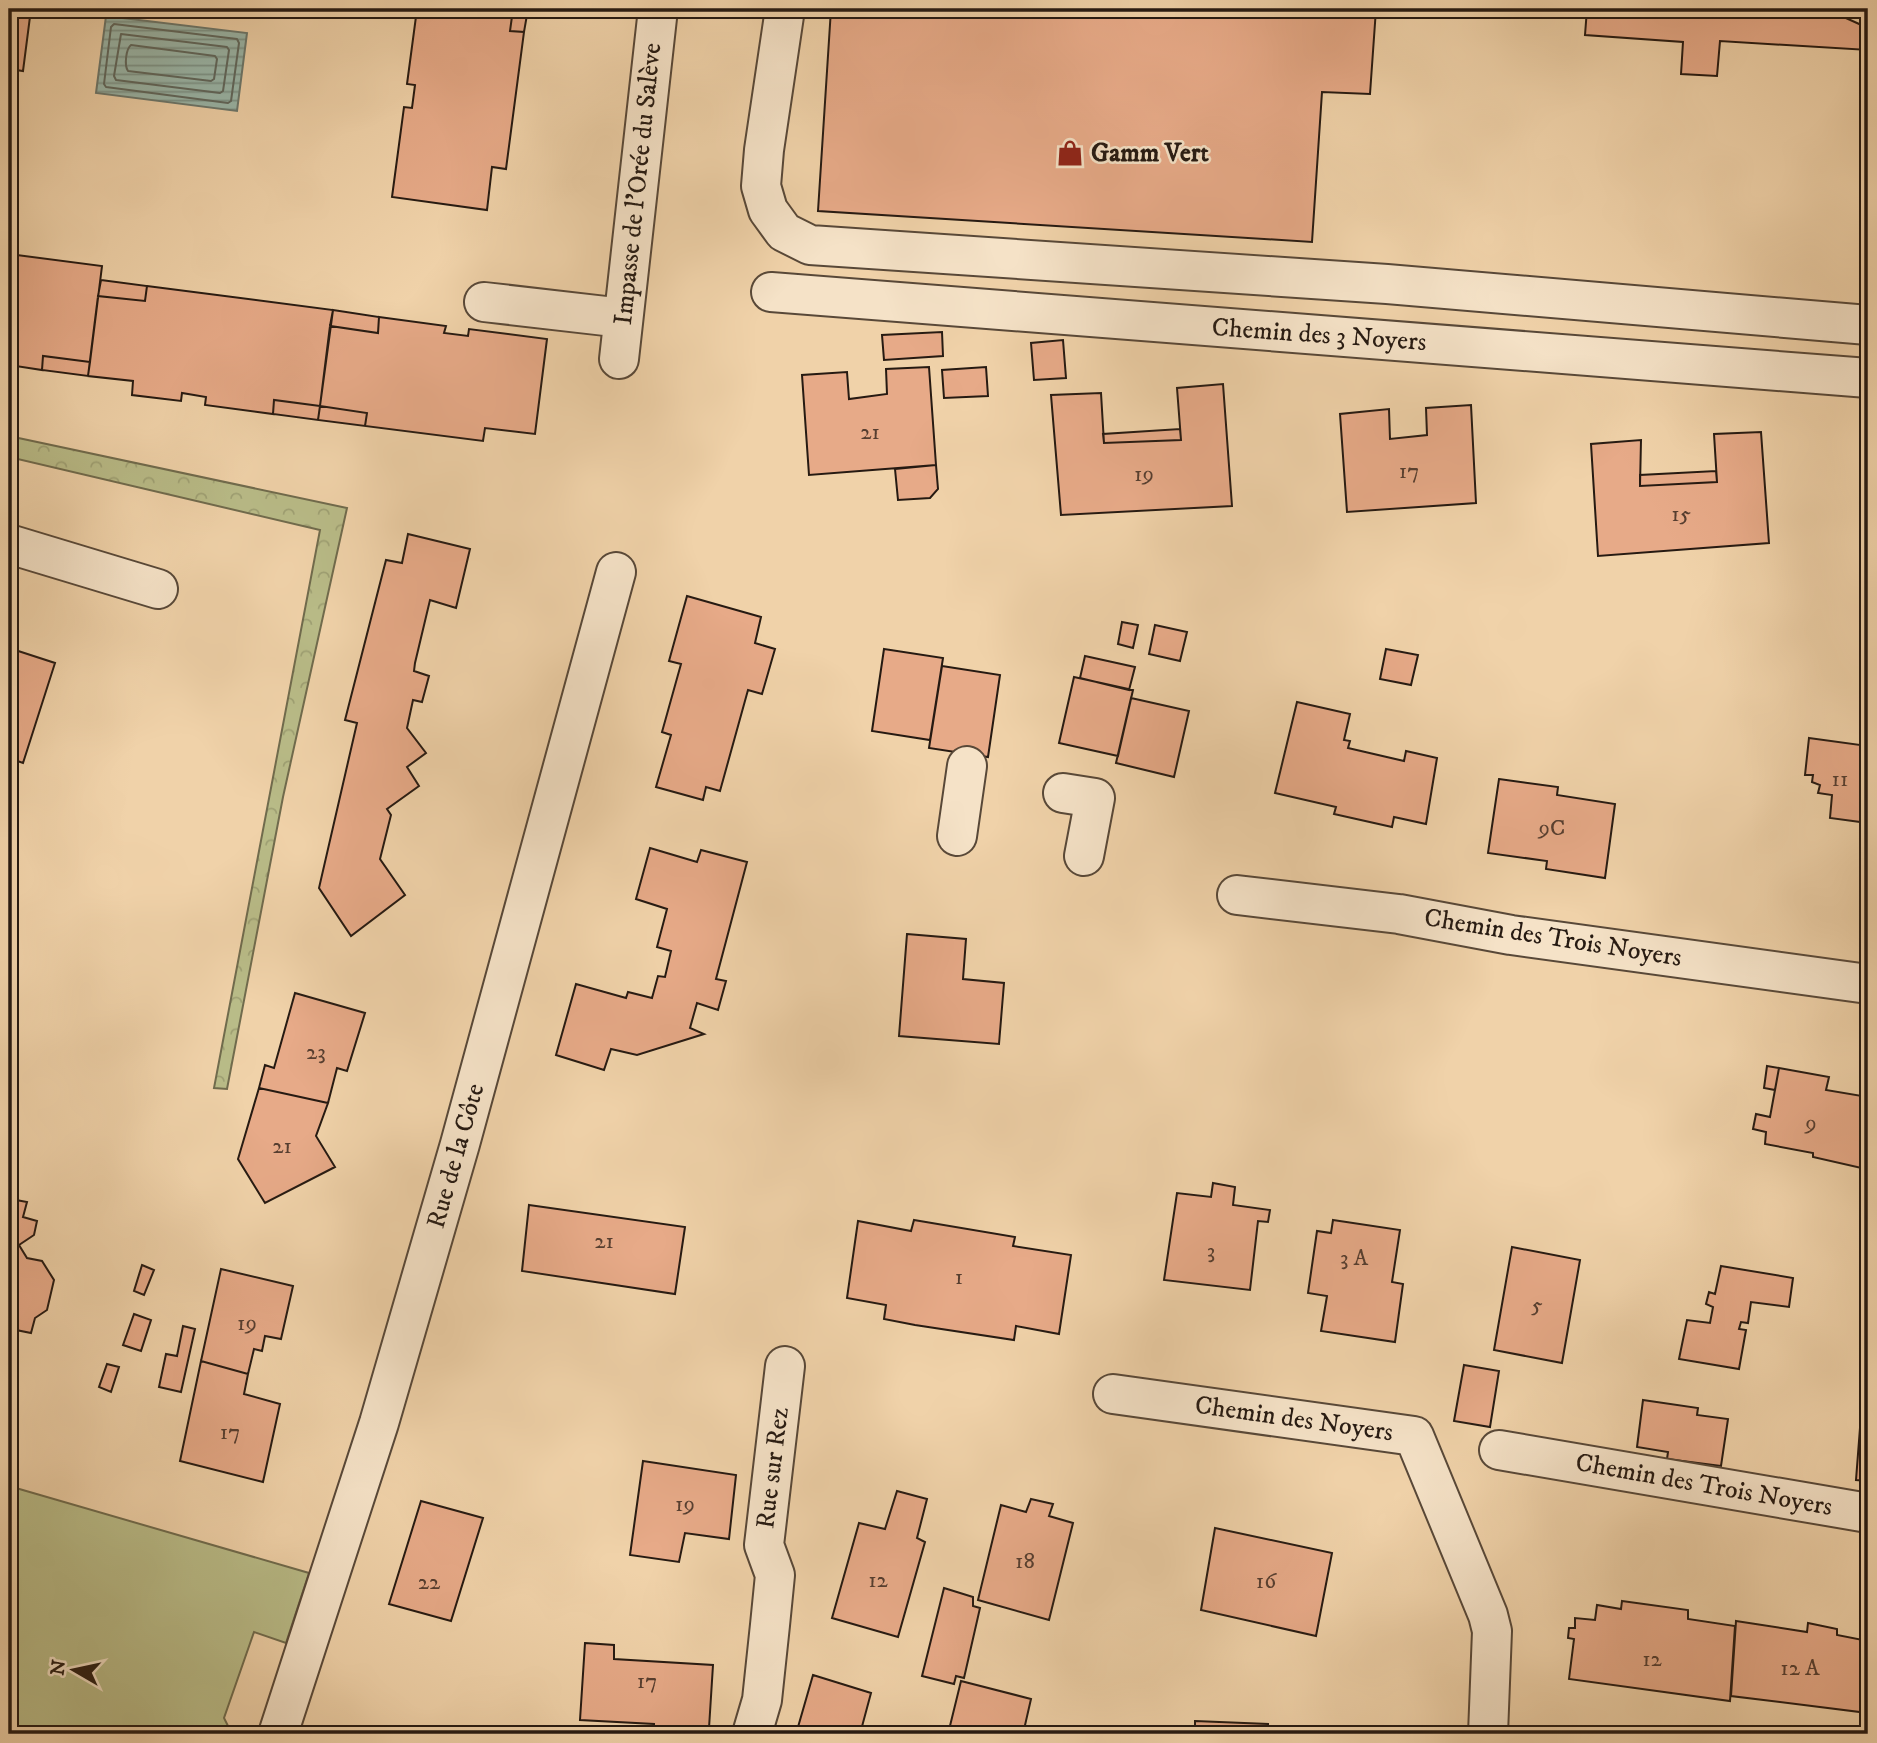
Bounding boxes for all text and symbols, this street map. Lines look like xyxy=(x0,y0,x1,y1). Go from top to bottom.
street label: Impasse de l'Orée du Salève xyxy=(607,41,669,327)
place label: Gamm Vert xyxy=(1091,137,1209,170)
shop icon: Gamm Vert xyxy=(1055,138,1085,168)
street label: Chemin des 3 Noyers xyxy=(1211,311,1427,359)
house number: 21 xyxy=(860,418,880,447)
house number: 17 xyxy=(1399,457,1419,486)
house number: 19 xyxy=(1134,460,1154,489)
house number: 15 xyxy=(1671,500,1691,529)
house number: 11 xyxy=(1832,765,1848,794)
house number: 9C xyxy=(1538,814,1565,843)
street label: Chemin des Trois Noyers xyxy=(1422,901,1684,975)
house number: 23 xyxy=(306,1038,326,1067)
street label: Rue de la Côte xyxy=(420,1080,492,1232)
house number: 9 xyxy=(1804,1109,1817,1138)
house number: 21 xyxy=(272,1132,292,1161)
house number: 21 xyxy=(594,1227,614,1256)
house number: 3 xyxy=(1207,1237,1215,1266)
house number: 3 A xyxy=(1340,1244,1368,1273)
house number: 1 xyxy=(955,1263,963,1292)
house number: 5 xyxy=(1531,1291,1543,1320)
house number: 19 xyxy=(237,1309,257,1338)
street label: Chemin des Noyers xyxy=(1193,1389,1395,1449)
street label: Rue sur Rez xyxy=(749,1406,797,1530)
house number: 17 xyxy=(220,1418,240,1447)
street label: Chemin des Trois Noyers xyxy=(1573,1446,1835,1524)
house number: 19 xyxy=(675,1490,695,1519)
house number: 18 xyxy=(1015,1547,1035,1576)
house number: 12 xyxy=(868,1566,889,1595)
house number: 16 xyxy=(1256,1567,1277,1596)
house number: 22 xyxy=(418,1568,441,1597)
north arrow xyxy=(38,1634,108,1704)
house number: 12 xyxy=(1642,1645,1663,1674)
house number: 12 A xyxy=(1780,1654,1820,1683)
text: N xyxy=(46,1658,71,1677)
house number: 17 xyxy=(637,1667,657,1696)

